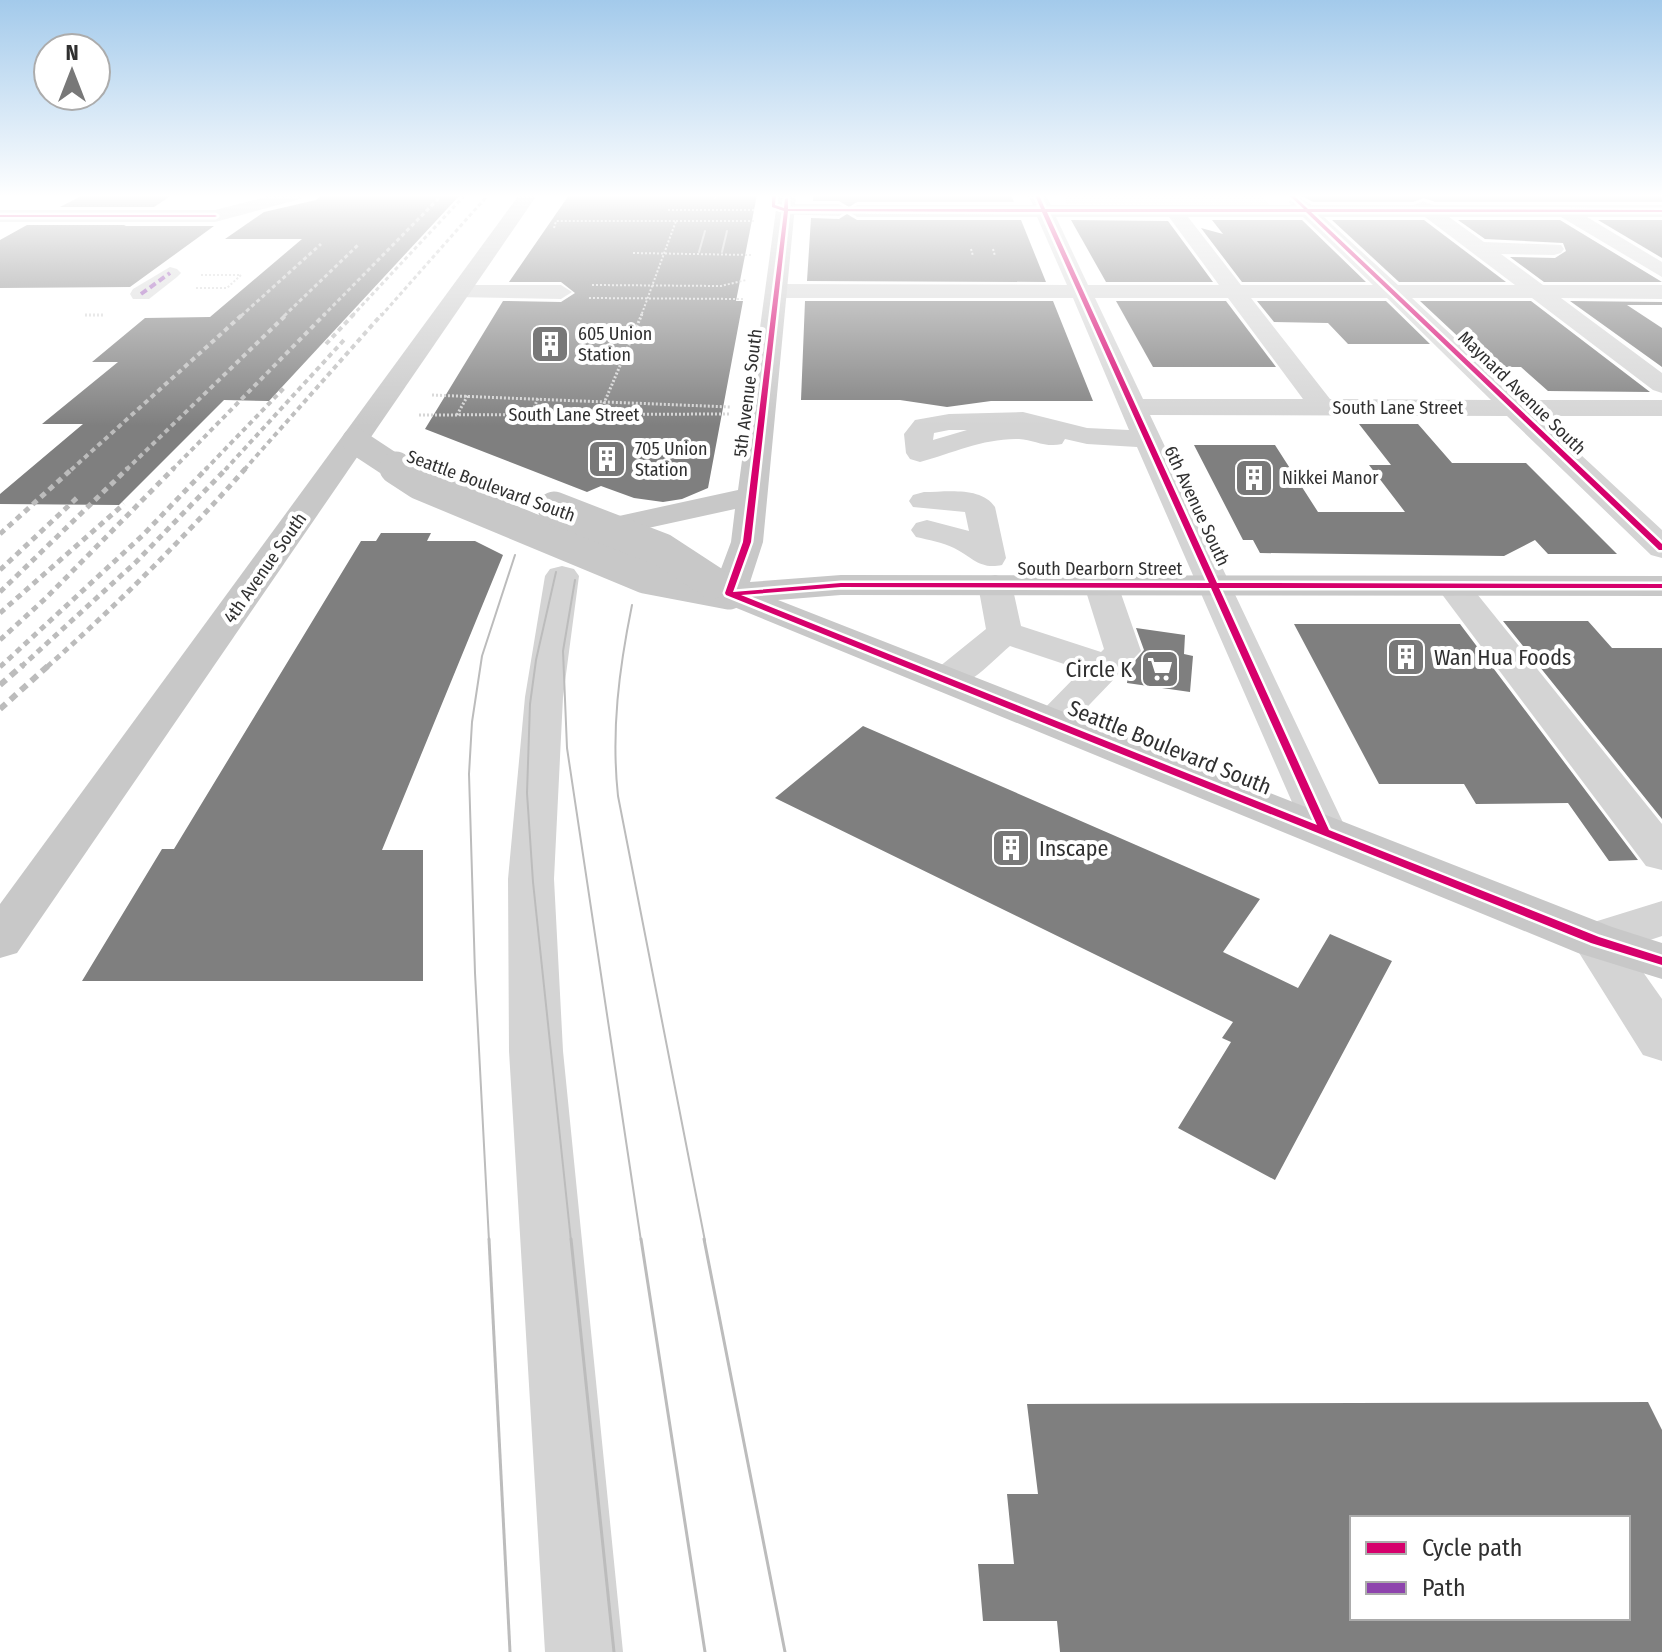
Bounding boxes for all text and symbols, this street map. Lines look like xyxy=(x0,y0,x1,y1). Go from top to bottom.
north arrow xyxy=(32,32,112,112)
text: N xyxy=(65,39,79,66)
building icon: 605 Union Station xyxy=(529,323,571,365)
place label: 605 Union Station xyxy=(578,323,652,366)
street label: Maynard Avenue South xyxy=(1454,326,1590,460)
street label: 5th Avenue South xyxy=(729,328,767,458)
street label: South Lane Street xyxy=(1333,397,1464,419)
street label: South Lane Street xyxy=(509,404,640,426)
building icon: 705 Union Station xyxy=(586,438,628,480)
place label: 705 Union Station xyxy=(635,438,708,481)
street label: 6th Avenue South xyxy=(1160,442,1234,570)
street label: Seattle Boulevard South xyxy=(404,445,578,527)
building icon: Nikkei Manor xyxy=(1233,457,1275,499)
place label: Nikkei Manor xyxy=(1282,467,1379,489)
street label: 4th Avenue South xyxy=(219,509,311,627)
street label: South Dearborn Street xyxy=(1017,558,1183,580)
building icon: Wan Hua Foods xyxy=(1385,636,1427,678)
place label: Wan Hua Foods xyxy=(1434,644,1571,671)
supermarket icon: Circle K xyxy=(1139,648,1181,690)
place label: Circle K xyxy=(1065,656,1132,683)
street label: Seattle Boulevard South xyxy=(1064,694,1275,801)
building icon: Inscape xyxy=(990,827,1032,869)
place label: Inscape xyxy=(1039,835,1108,862)
legend xyxy=(1350,1516,1630,1620)
text: Cycle path xyxy=(1422,1534,1522,1562)
text: Path xyxy=(1422,1574,1466,1602)

